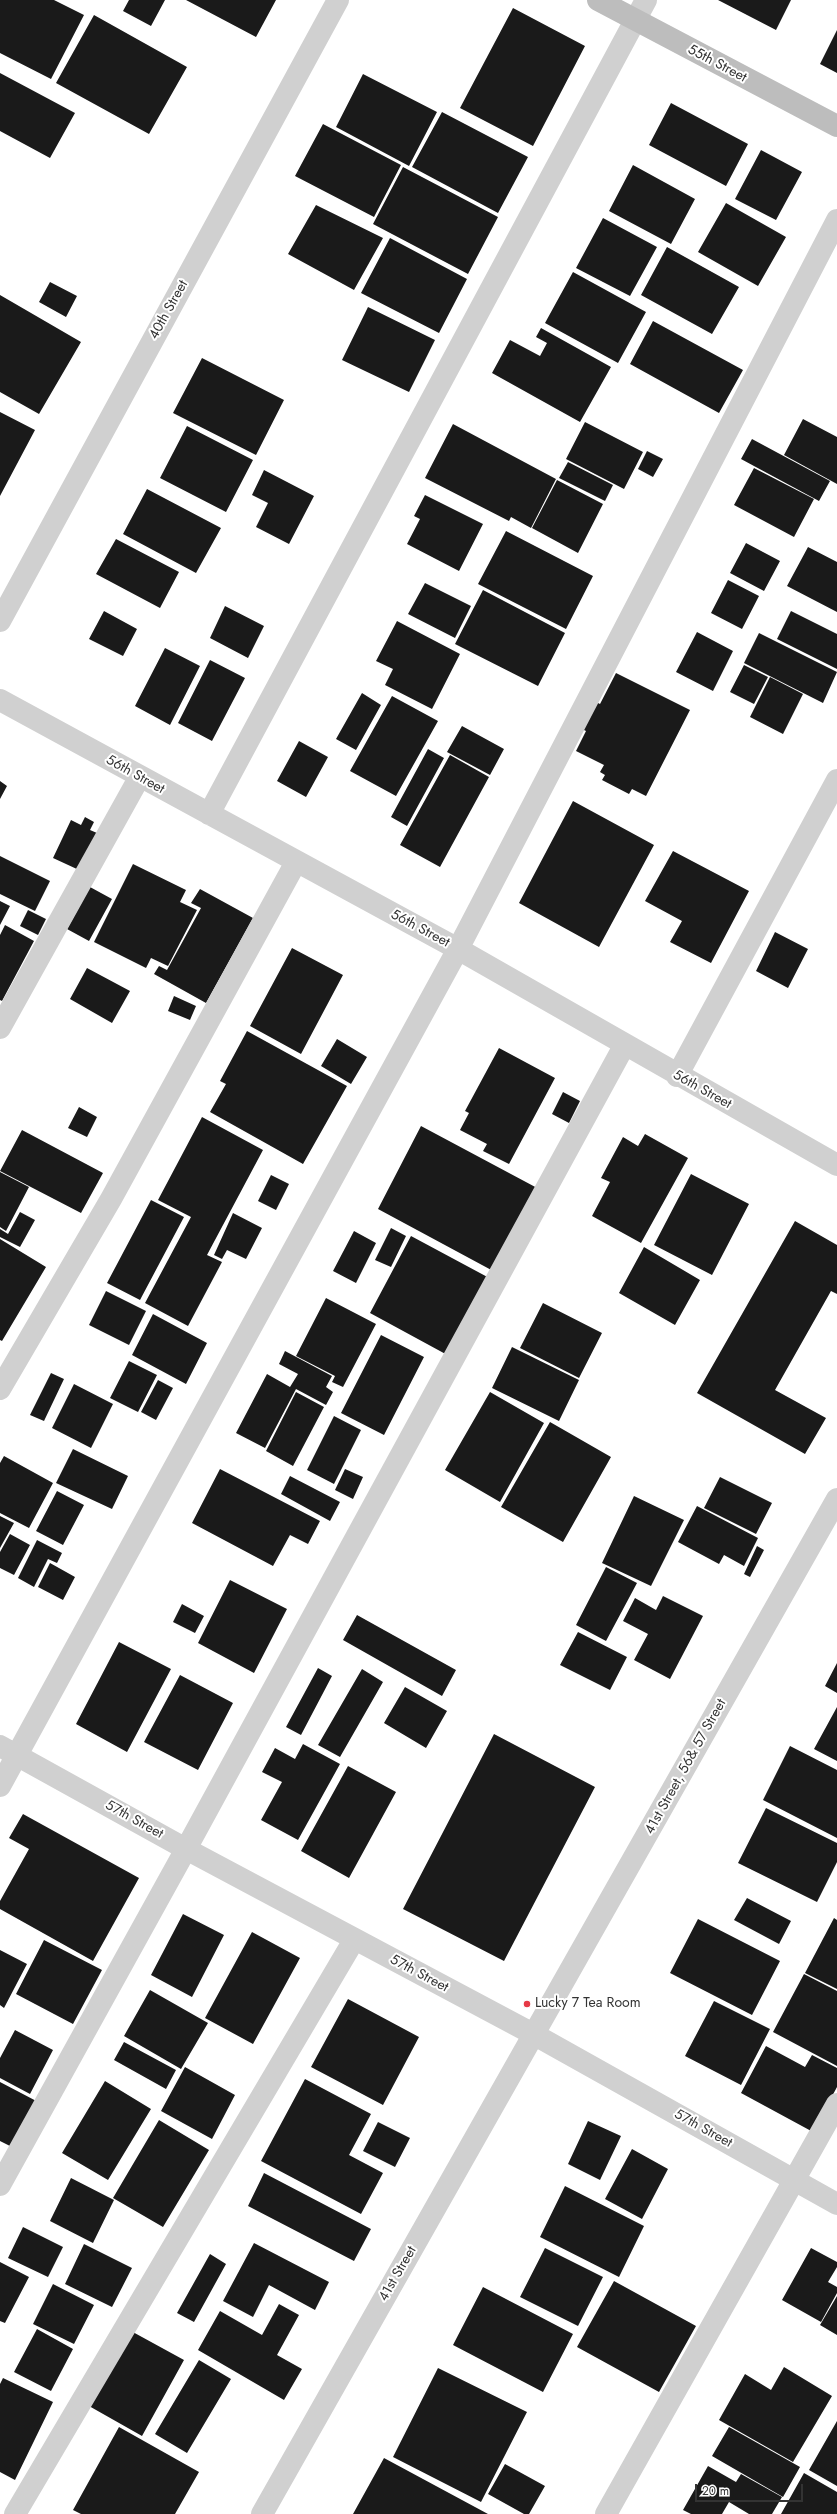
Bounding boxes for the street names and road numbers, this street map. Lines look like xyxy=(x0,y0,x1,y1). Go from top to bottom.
street label: 55th Street xyxy=(685,42,749,86)
street label: 40th Street xyxy=(146,278,192,342)
street label: 56th Street xyxy=(103,752,167,798)
street label: 56th Street xyxy=(388,906,452,952)
street label: 56th Street xyxy=(670,1067,734,1113)
street label: 41st Street, 56& 57 Street xyxy=(642,1696,730,1838)
street label: 57th Street xyxy=(102,1797,166,1843)
street label: 57th Street xyxy=(387,1952,451,1996)
street label: 57th Street xyxy=(671,2106,735,2152)
street label: 41st Street xyxy=(375,2243,421,2305)

